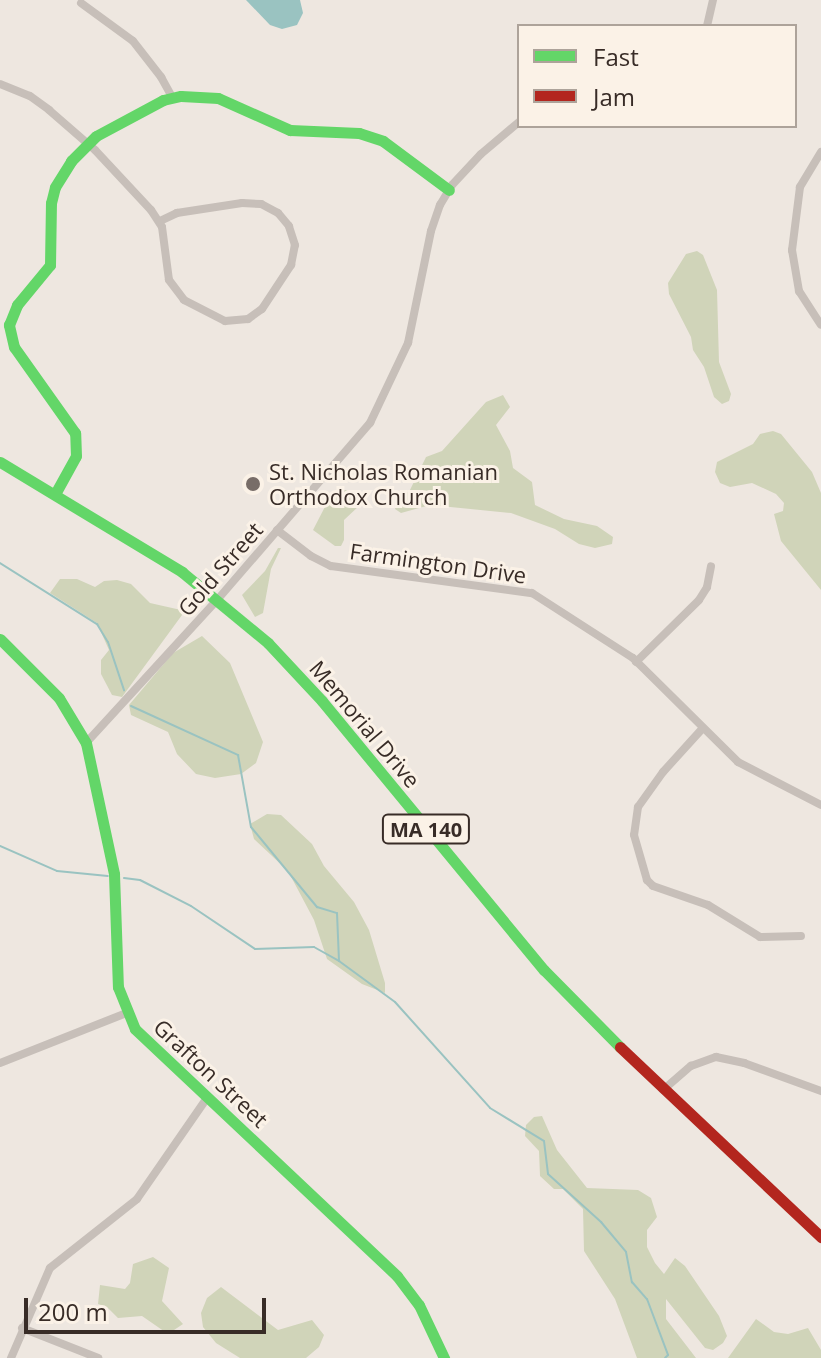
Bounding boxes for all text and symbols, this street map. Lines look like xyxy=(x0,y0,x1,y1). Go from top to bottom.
legend xyxy=(517,24,797,128)
text: Fast xyxy=(593,40,639,73)
text: Jam xyxy=(593,80,635,113)
place label: St. Nicholas Romanian Orthodox Church xyxy=(269,458,498,510)
marker: St. Nicholas Romanian Orthodox Church xyxy=(244,475,262,493)
street label: Gold Street xyxy=(172,517,268,621)
street label: Farmington Drive xyxy=(348,538,528,588)
street label: Memorial Drive xyxy=(304,655,426,793)
road number: MA 140 xyxy=(380,813,472,845)
street label: Grafton Street xyxy=(148,1013,274,1133)
scale bar xyxy=(28,1282,270,1332)
text: 200 m xyxy=(38,1295,108,1328)

